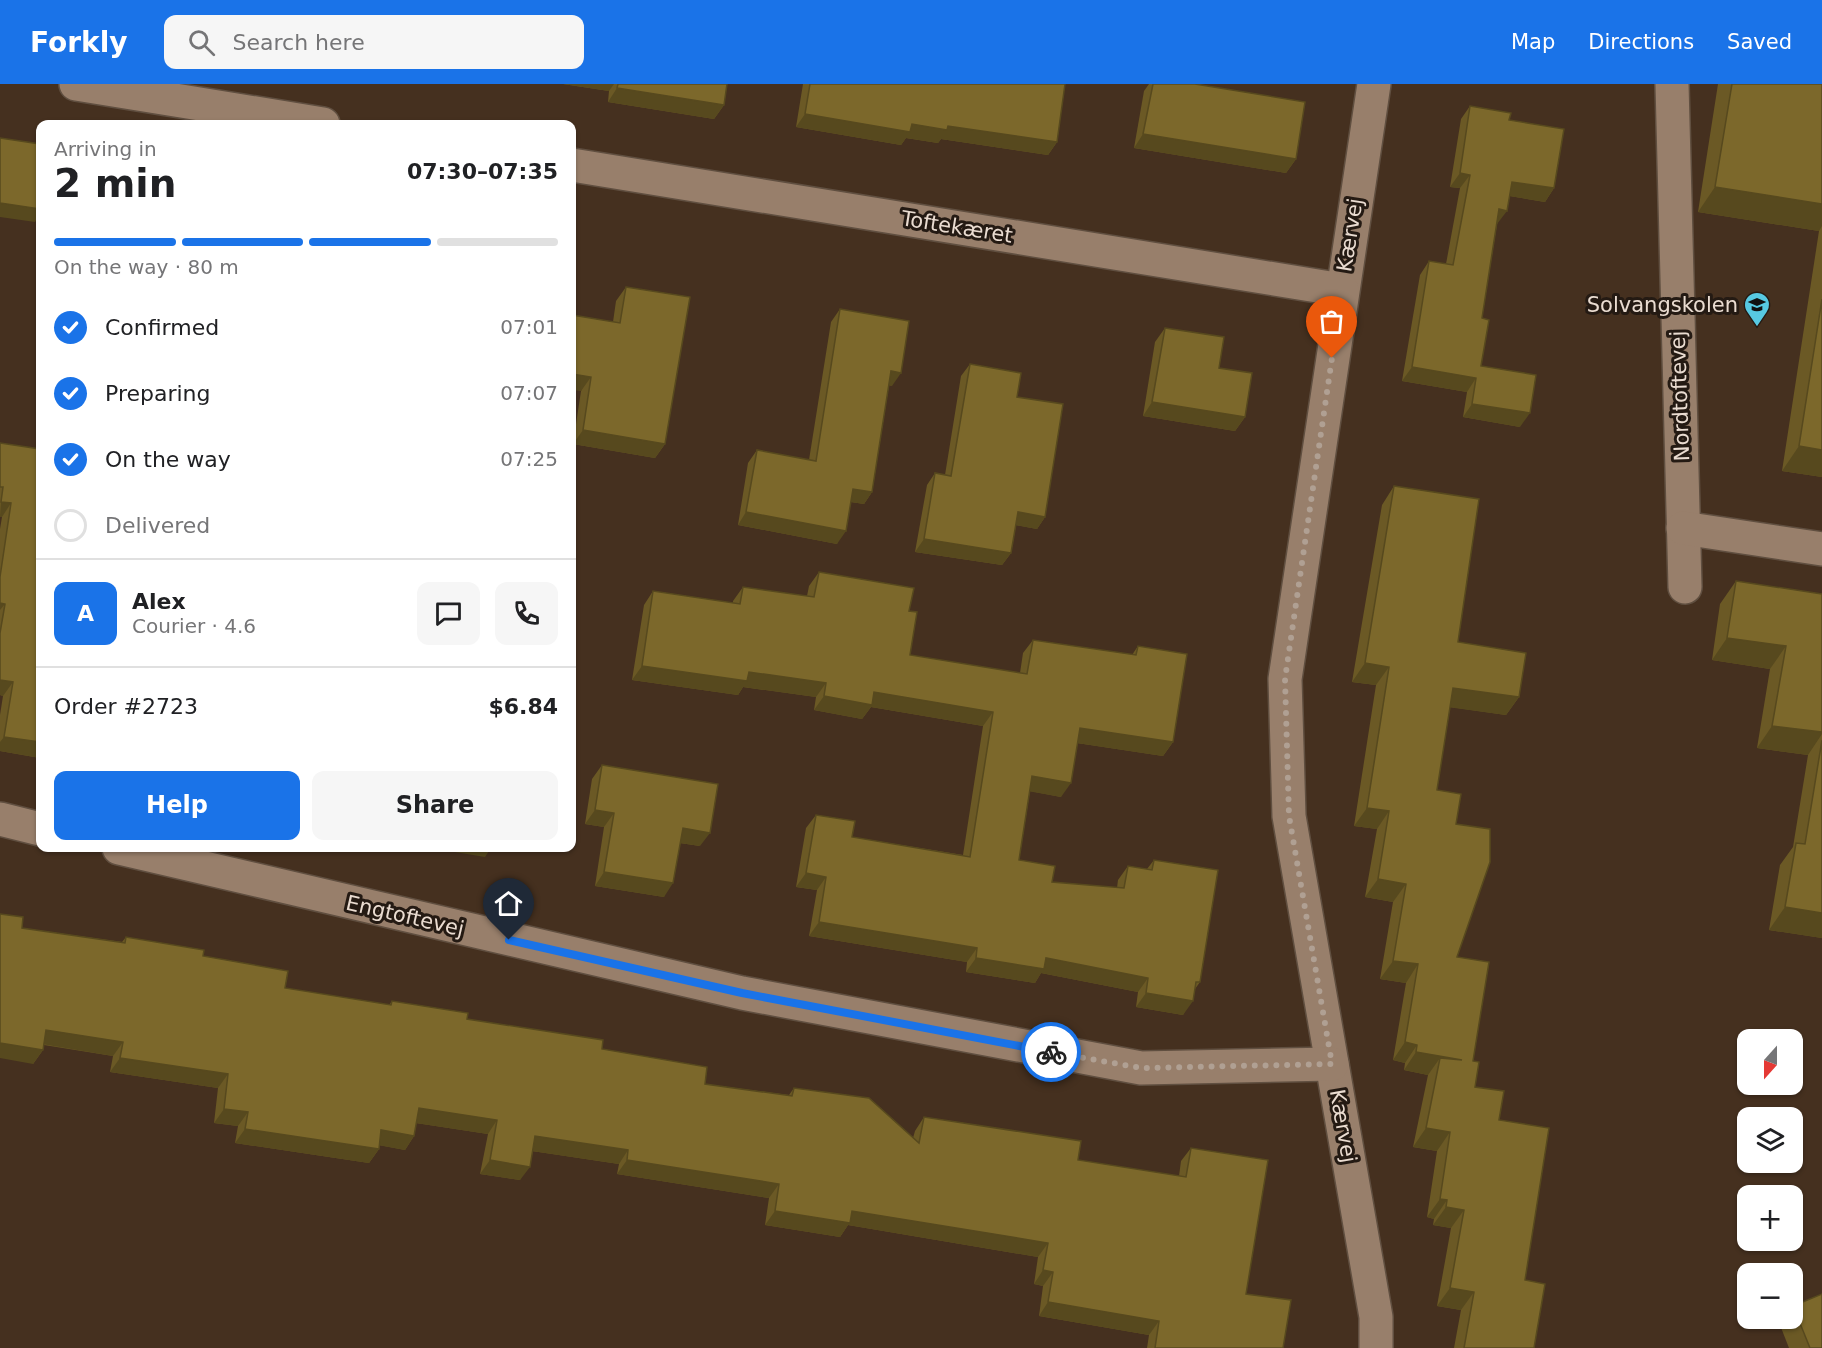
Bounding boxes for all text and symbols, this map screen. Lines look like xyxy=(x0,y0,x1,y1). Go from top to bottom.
search box xyxy=(164,15,584,69)
text: Forkly xyxy=(30,26,128,59)
icon: search xyxy=(185,26,218,59)
text: Search here xyxy=(233,30,365,55)
text: Map xyxy=(1511,30,1555,54)
text: Directions xyxy=(1588,30,1694,54)
text: Saved xyxy=(1727,30,1792,54)
text: Arriving in xyxy=(54,137,157,161)
text: 07:30–07:35 xyxy=(407,159,558,184)
text: 2 min xyxy=(54,161,176,206)
street label: Kærvej xyxy=(1332,196,1368,274)
street label: Toftekæret xyxy=(899,206,1014,248)
text: On the way · 80 m xyxy=(54,255,239,279)
school or university icon: Solvangskolen xyxy=(1742,290,1772,328)
place label: Solvangskolen xyxy=(1587,293,1738,317)
pin xyxy=(1306,296,1357,358)
icon: bag xyxy=(1315,305,1348,338)
icon: check xyxy=(54,311,87,344)
text: Confirmed xyxy=(105,315,219,340)
text: 07:01 xyxy=(500,315,558,339)
street label: Nordtoftevej xyxy=(1666,330,1694,462)
icon: check xyxy=(54,377,87,410)
text: Preparing xyxy=(105,381,211,406)
text: 07:07 xyxy=(500,381,558,405)
icon: check xyxy=(54,443,87,476)
text: On the way xyxy=(105,447,231,472)
text: 07:25 xyxy=(500,447,558,471)
text: Delivered xyxy=(105,513,210,538)
button: chat xyxy=(417,582,480,645)
button: phone xyxy=(495,582,558,645)
text: Alex xyxy=(132,589,186,614)
text: A xyxy=(77,601,94,626)
text: Courier · 4.6 xyxy=(132,614,256,638)
text: Order #2723 xyxy=(54,694,198,719)
text: $6.84 xyxy=(488,694,558,719)
button: Help xyxy=(54,771,300,840)
button: Share xyxy=(312,771,558,840)
pin xyxy=(483,878,534,940)
icon: home xyxy=(492,887,525,920)
street label: Engtoftevej xyxy=(344,891,466,941)
courier xyxy=(1021,1022,1081,1082)
north arrow xyxy=(1737,1029,1803,1095)
map controls xyxy=(1737,1029,1803,1329)
icon: bike xyxy=(1035,1036,1068,1069)
street label: Kærvej xyxy=(1325,1087,1361,1165)
button: layers xyxy=(1737,1107,1803,1173)
button: + xyxy=(1737,1185,1803,1251)
button: − xyxy=(1737,1263,1803,1329)

